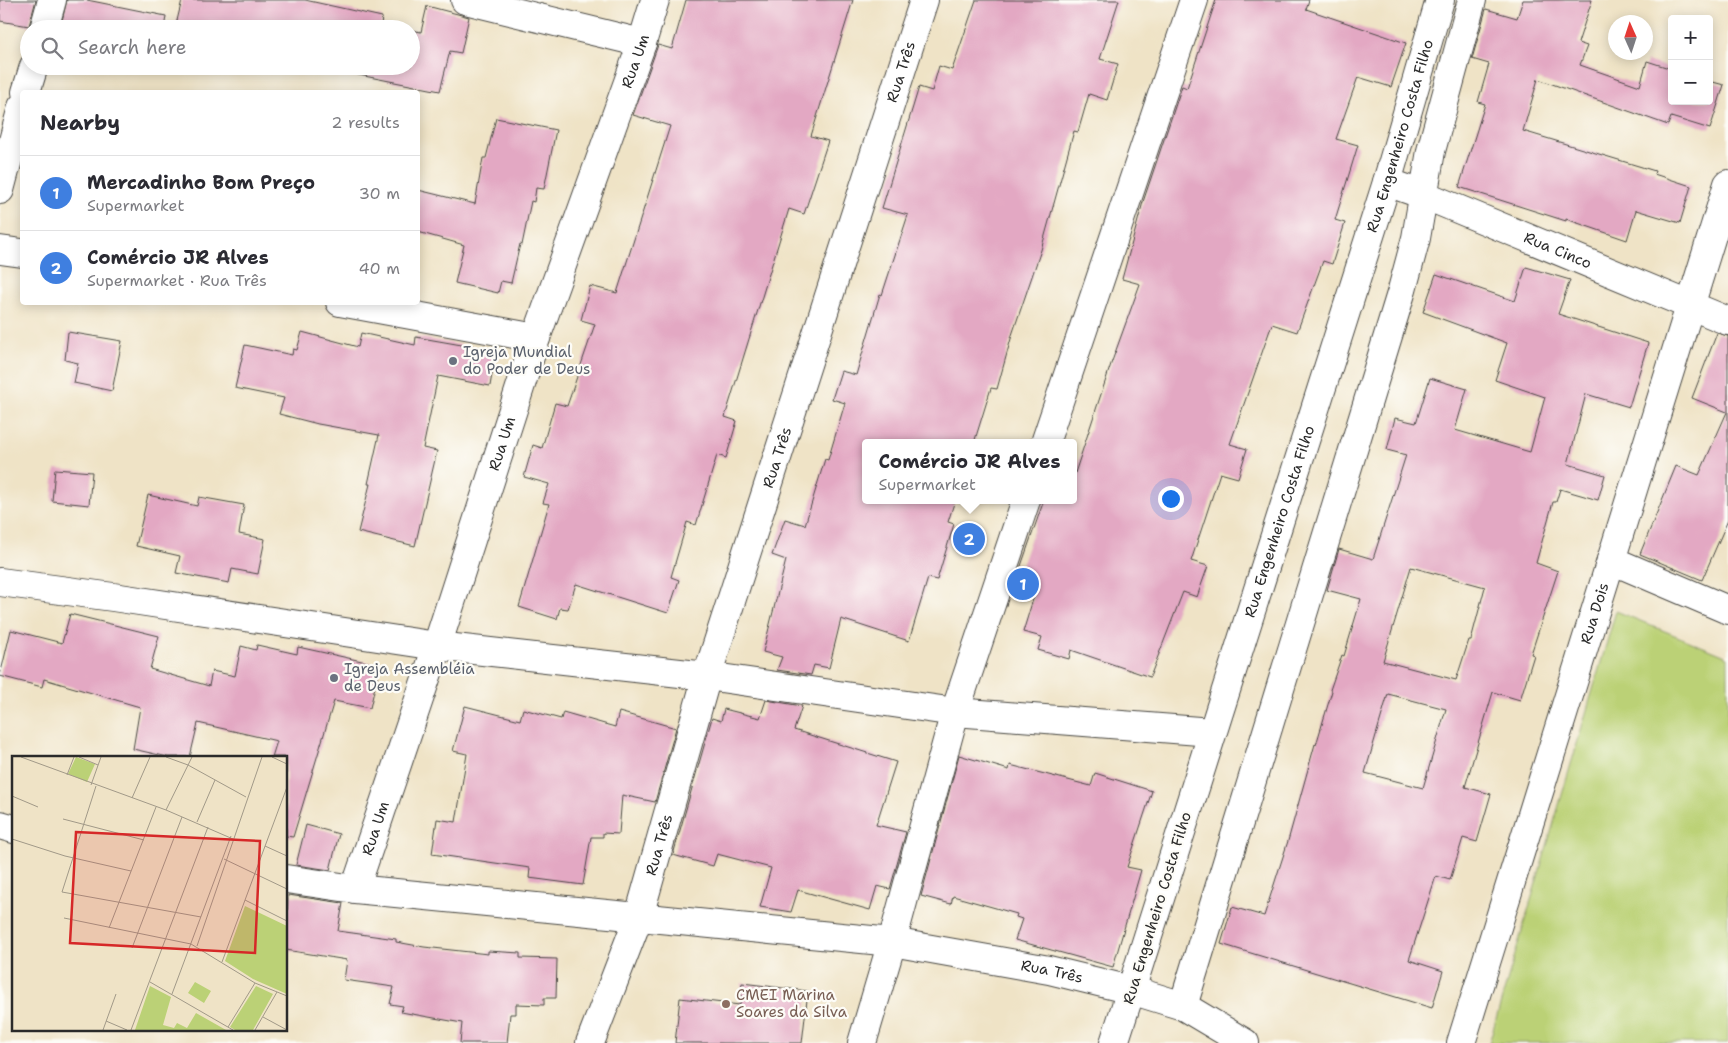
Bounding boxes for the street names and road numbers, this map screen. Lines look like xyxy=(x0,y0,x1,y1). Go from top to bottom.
street label: Rua Um xyxy=(617,32,654,91)
street label: Rua Engenheiro Costa Filho xyxy=(1362,37,1438,235)
street label: Rua Três xyxy=(882,39,920,105)
street label: Rua Cinco xyxy=(1521,227,1595,273)
street label: Rua Um xyxy=(484,414,520,473)
street label: Rua Engenheiro Costa Filho xyxy=(1240,423,1319,620)
street label: Rua Três xyxy=(758,424,796,491)
street label: Rua Dois xyxy=(1576,580,1613,646)
street label: Rua Um xyxy=(357,799,394,858)
street label: Rua Engenheiro Costa Filho xyxy=(1118,809,1196,1007)
street label: Rua Três xyxy=(641,812,677,878)
street label: Rua Três xyxy=(1019,955,1085,988)

